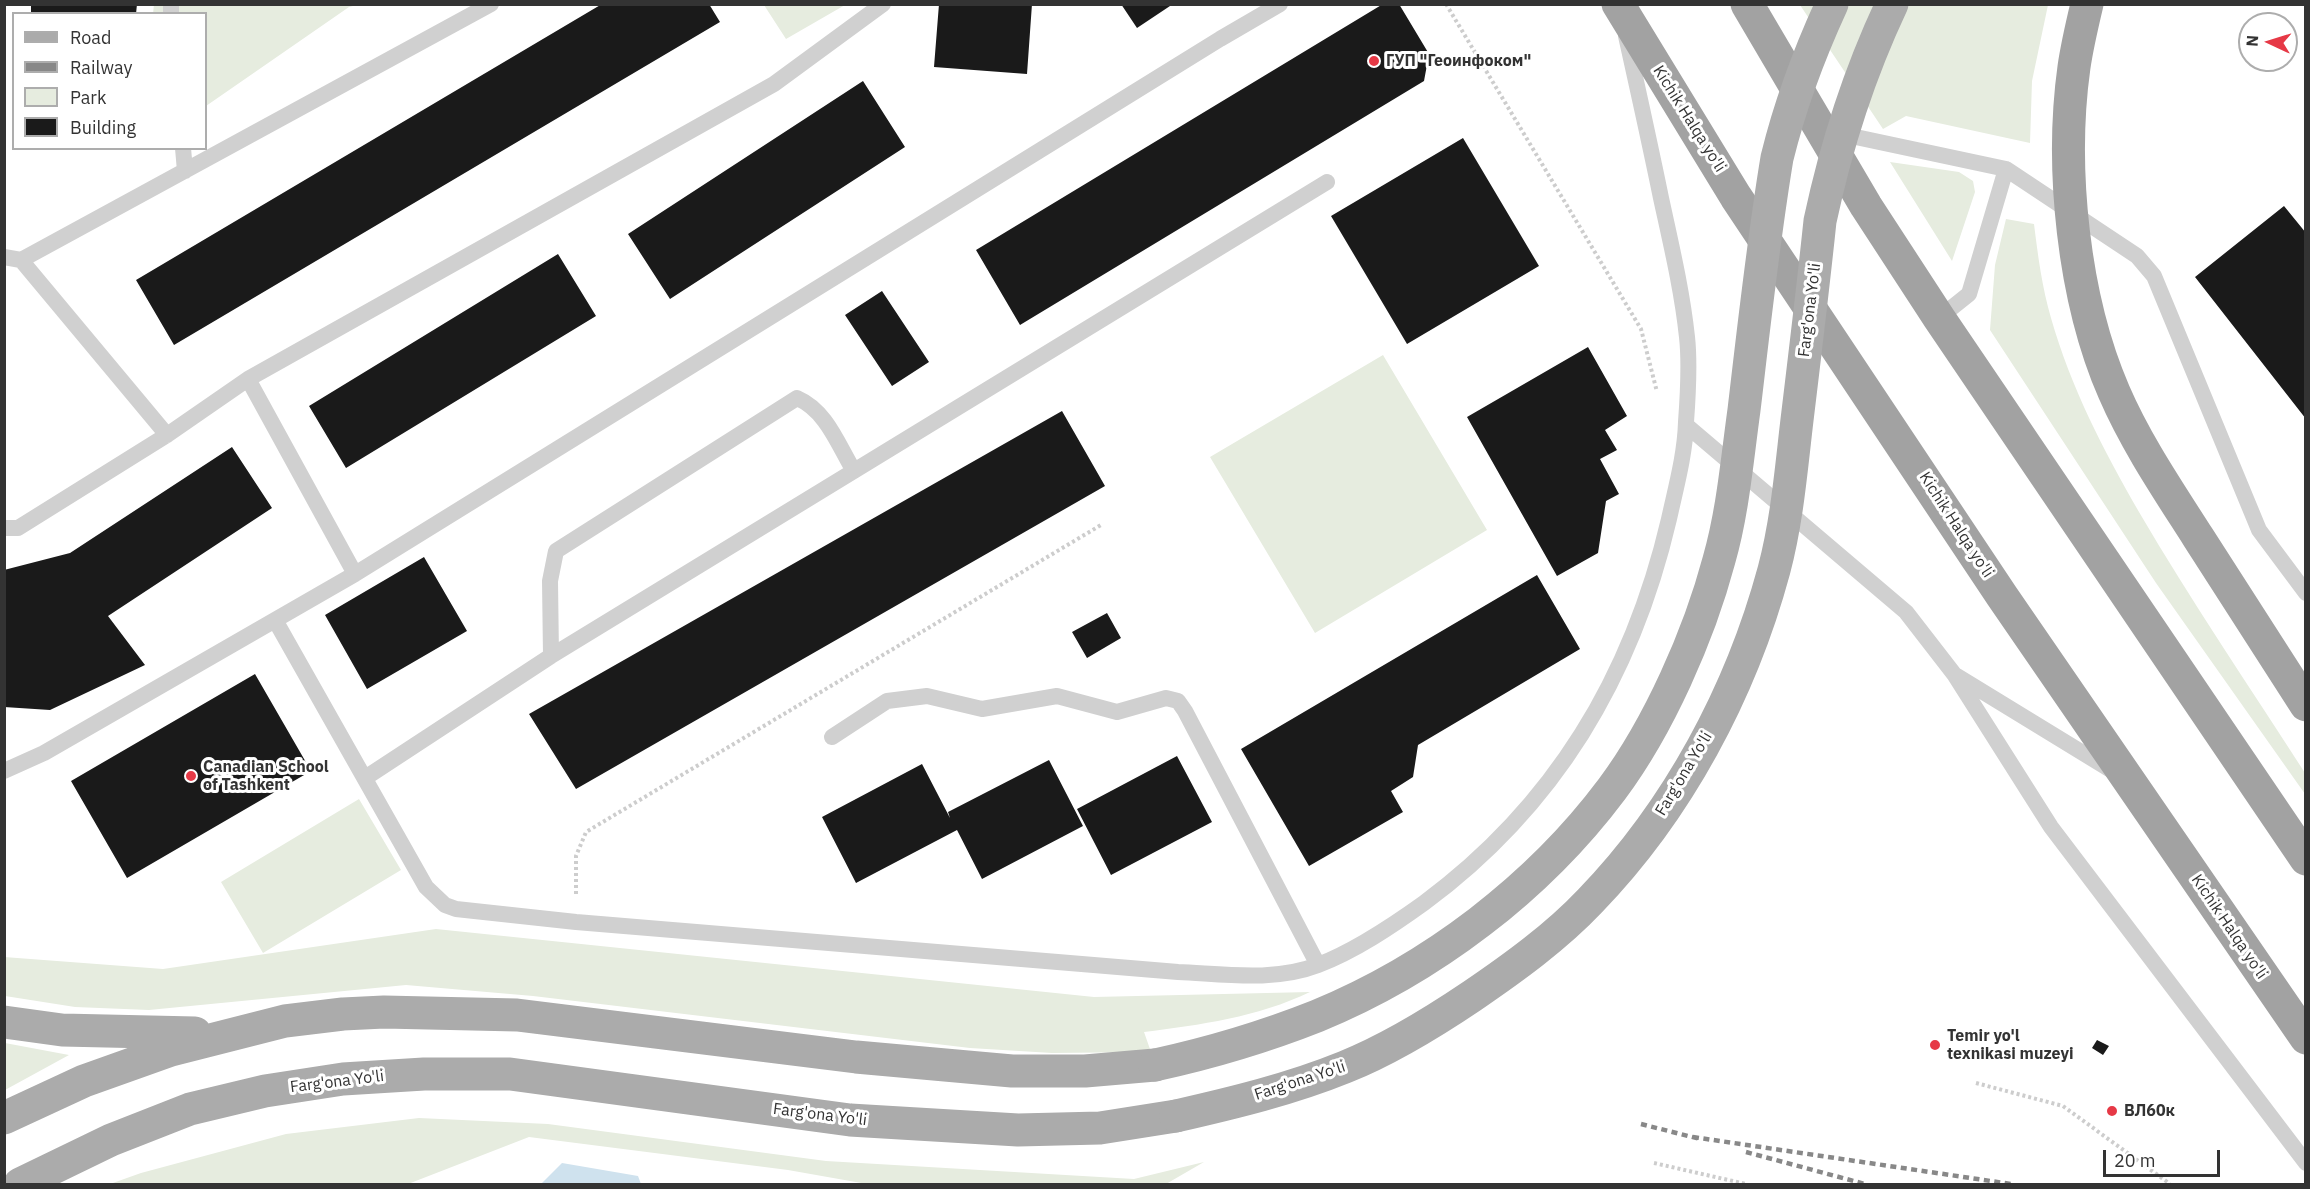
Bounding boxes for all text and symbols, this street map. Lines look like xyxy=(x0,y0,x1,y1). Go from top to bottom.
legend xyxy=(12,12,207,150)
north arrow xyxy=(2238,12,2298,72)
text: Road xyxy=(70,26,111,49)
text: N xyxy=(2242,34,2262,47)
place label: ГУП "Геоинфоком" xyxy=(1386,51,1531,71)
marker: ГУП "Геоинфоком" xyxy=(1367,54,1381,68)
text: Railway xyxy=(70,56,132,79)
street label: Kichik Halqa yo'li xyxy=(1649,62,1729,176)
text: Park xyxy=(70,86,106,109)
text: Building xyxy=(70,116,136,139)
street label: Farg'ona Yo'li xyxy=(1795,262,1825,358)
street label: Kichik Halqa yo'li xyxy=(1915,469,1997,581)
street label: Farg'ona Yo'li xyxy=(1651,729,1717,819)
place label: Canadian School of Tashkent xyxy=(203,757,329,795)
marker: Canadian School of Tashkent xyxy=(184,769,198,783)
street label: Kichik Halqa yo'li xyxy=(2187,871,2271,983)
place label: Temir yo'l texnikasi muzeyi xyxy=(1947,1026,2074,1064)
marker: Temir yo'l texnikasi muzeyi xyxy=(1928,1038,1942,1052)
street label: Farg'ona Yo'li xyxy=(1252,1057,1348,1105)
street label: Farg'ona Yo'li xyxy=(289,1067,385,1097)
street label: Farg'ona Yo'li xyxy=(772,1100,868,1130)
place label: ВЛ60к xyxy=(2124,1101,2175,1121)
marker: ВЛ60к xyxy=(2105,1104,2119,1118)
scale bar xyxy=(2106,1138,2223,1176)
text: 20 m xyxy=(2114,1149,2156,1172)

